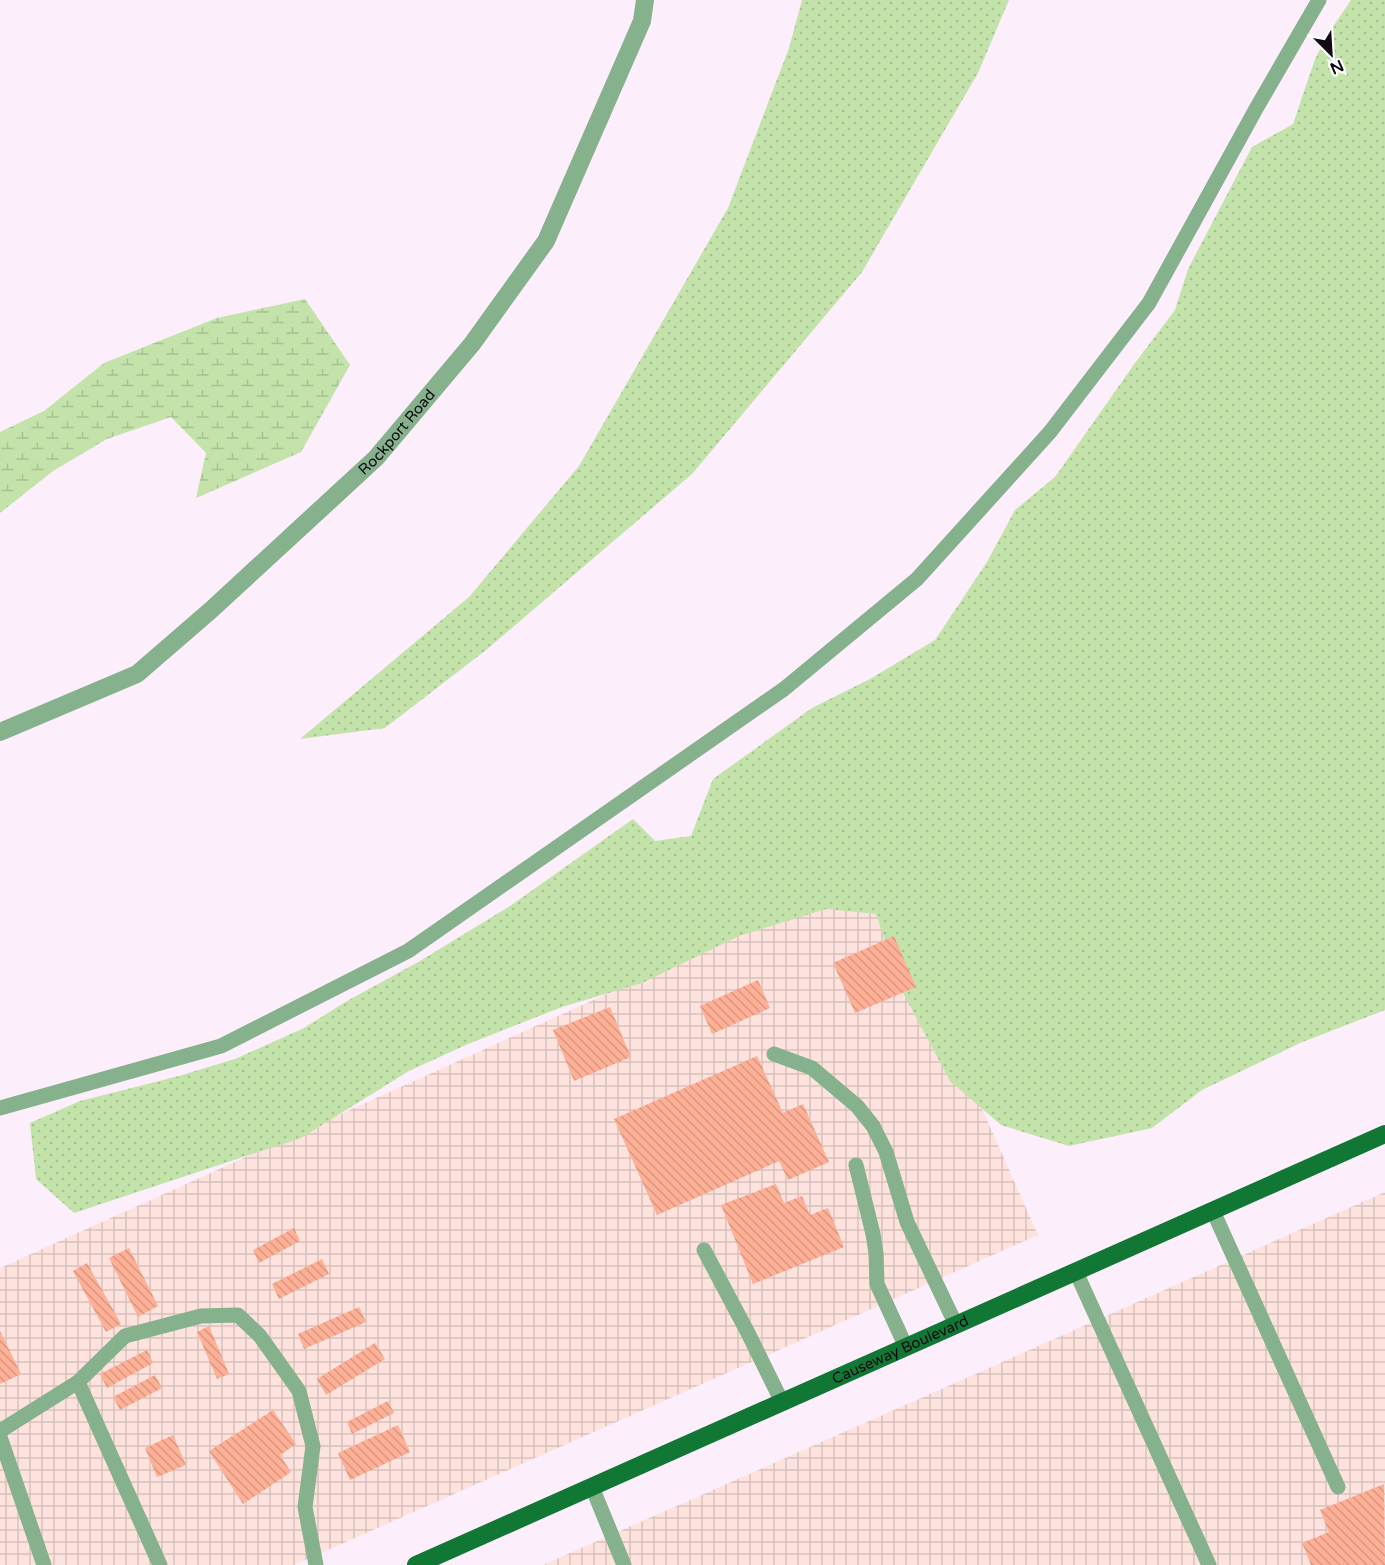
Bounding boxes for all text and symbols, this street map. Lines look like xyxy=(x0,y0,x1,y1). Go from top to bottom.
north arrow xyxy=(1301,24,1361,84)
text: N xyxy=(1327,55,1347,79)
street label: Rockport Road xyxy=(355,386,439,479)
street label: Causeway Boulevard xyxy=(829,1311,971,1388)

